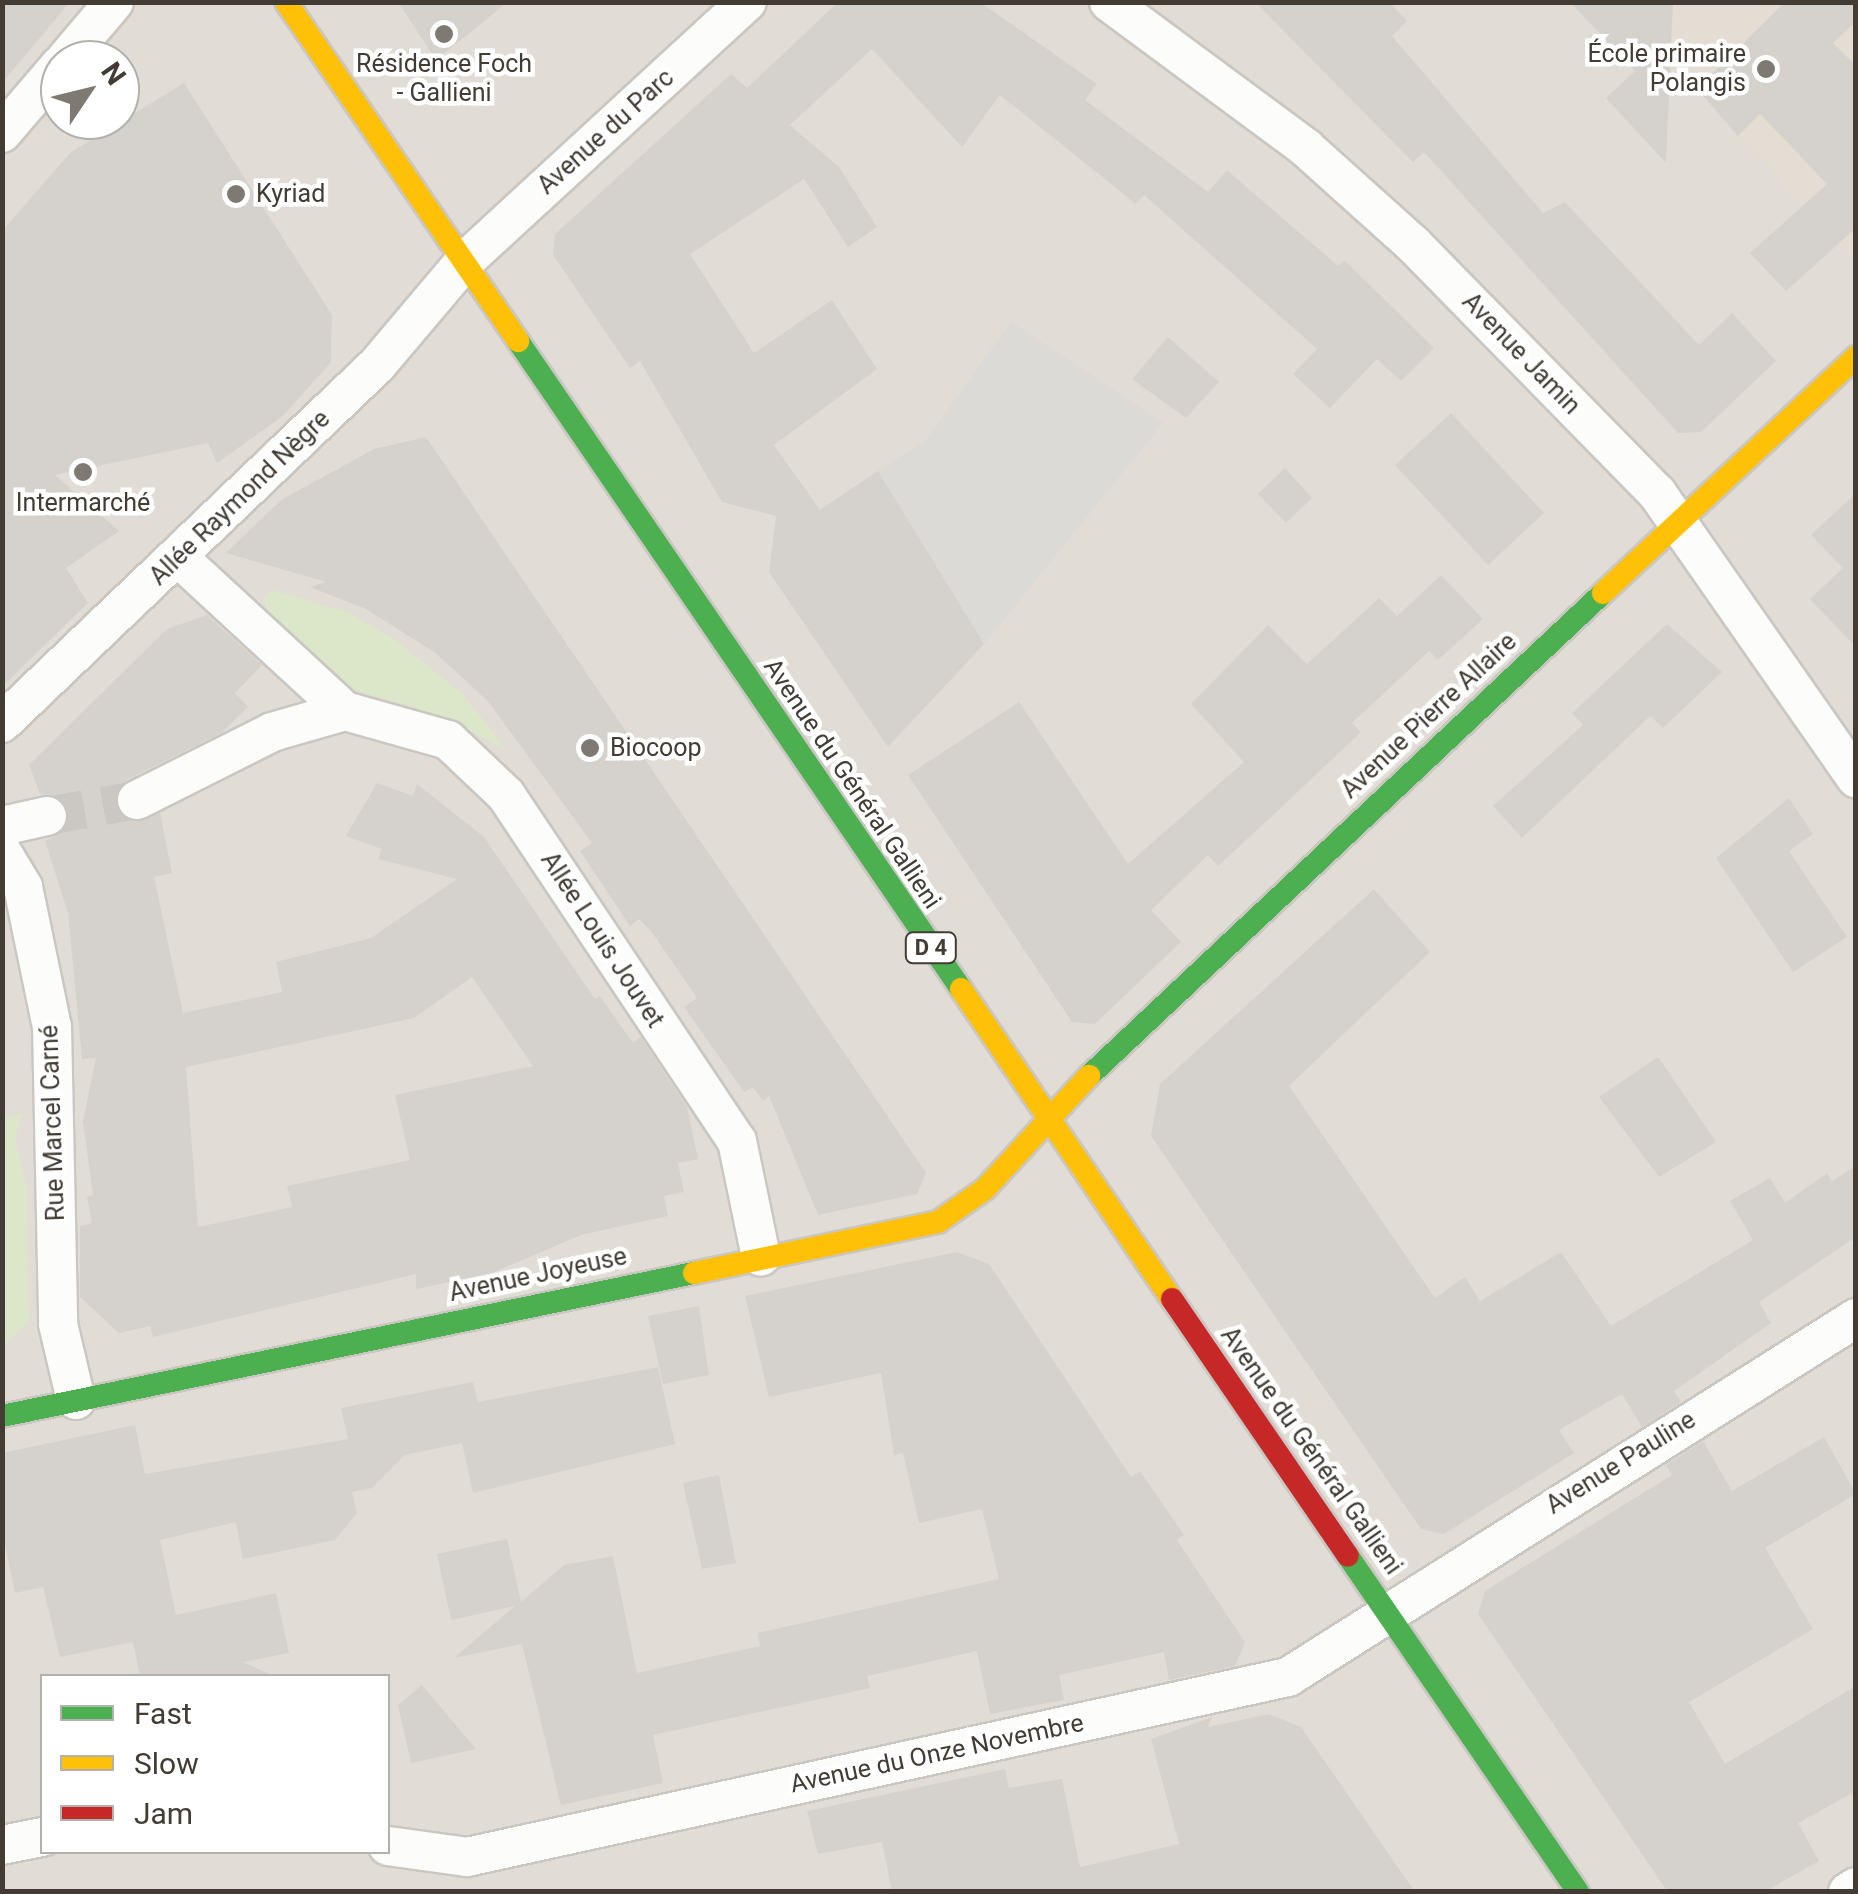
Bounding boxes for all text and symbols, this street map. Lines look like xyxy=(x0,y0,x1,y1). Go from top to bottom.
marker: Résidence Foch - Gallieni xyxy=(433,23,455,45)
north arrow xyxy=(40,40,140,140)
place label: École primaire Polangis xyxy=(1587,40,1746,99)
place label: Résidence Foch - Gallieni xyxy=(356,50,532,109)
text: N xyxy=(94,56,133,91)
marker: École primaire Polangis xyxy=(1755,58,1777,80)
street label: Avenue du Parc xyxy=(532,63,680,201)
place label: Kyriad xyxy=(256,179,325,209)
marker: Kyriad xyxy=(225,183,247,205)
street label: Avenue Jamin xyxy=(1456,287,1586,421)
street label: Allée Raymond Nègre xyxy=(144,404,336,592)
marker: Intermarché xyxy=(72,461,94,483)
place label: Intermarché xyxy=(16,488,150,518)
street label: Avenue Pierre Allaire xyxy=(1335,627,1523,805)
street label: Avenue du Général Gallieni xyxy=(757,653,947,915)
place label: Biocoop xyxy=(610,733,702,763)
marker: Biocoop xyxy=(579,737,601,759)
street label: Allée Louis Jouvet xyxy=(534,847,670,1033)
road number: D 4 xyxy=(904,931,958,965)
street label: Rue Marcel Carné xyxy=(35,1024,71,1222)
street label: Avenue Joyeuse xyxy=(447,1242,629,1308)
street label: Avenue du Général Gallieni xyxy=(1214,1321,1408,1581)
street label: Avenue Pauline xyxy=(1541,1405,1701,1521)
legend xyxy=(40,1674,390,1854)
text: Fast xyxy=(134,1696,192,1731)
street label: Avenue du Onze Novembre xyxy=(788,1708,1086,1800)
text: Slow xyxy=(134,1746,199,1781)
text: Jam xyxy=(134,1796,193,1831)

